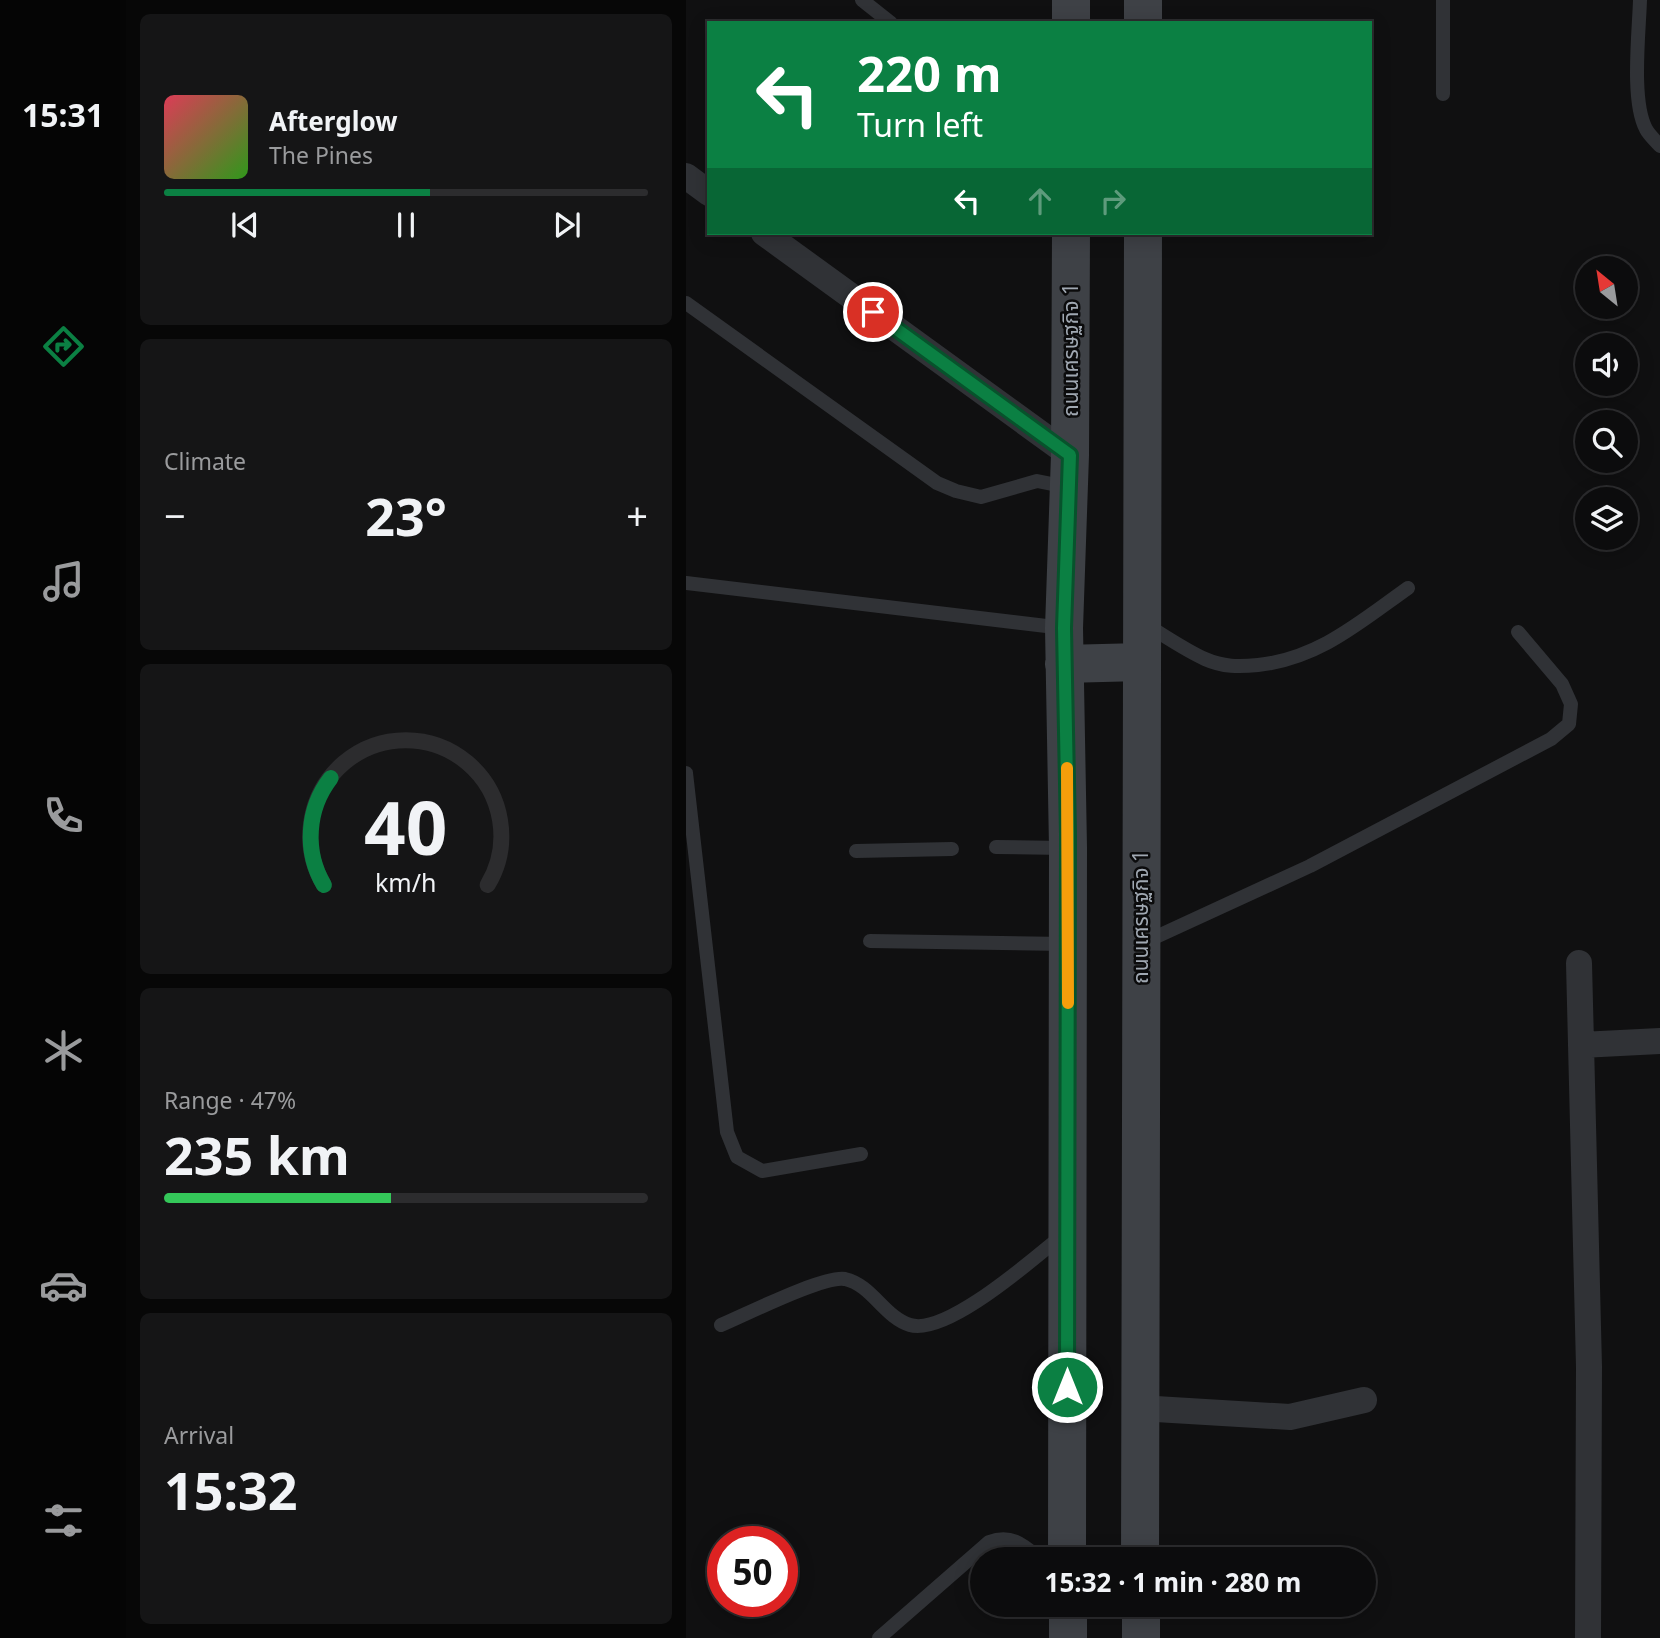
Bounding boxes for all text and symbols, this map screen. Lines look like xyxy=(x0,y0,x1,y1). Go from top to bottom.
text: 220 m xyxy=(857,40,1002,106)
icon: left xyxy=(742,49,833,140)
text: 15:31 xyxy=(22,93,104,136)
text: Afterglow xyxy=(269,103,397,139)
text: Turn left xyxy=(857,103,983,146)
text: The Pines xyxy=(269,139,373,171)
icon: left xyxy=(948,182,986,220)
icon: ahead xyxy=(1021,182,1059,220)
icon: right xyxy=(1094,182,1132,220)
icon: previous xyxy=(226,206,264,244)
icon: pause xyxy=(387,206,425,244)
icon: next xyxy=(548,206,586,244)
north arrow xyxy=(1575,256,1638,318)
map controls xyxy=(1575,256,1638,550)
pin xyxy=(843,282,903,342)
street label: ถนนเศรษฐกิจ 1 xyxy=(1056,283,1084,417)
icon: arrive xyxy=(854,293,892,331)
icon: directions xyxy=(39,322,88,371)
button: sound xyxy=(1575,333,1638,396)
button: search xyxy=(1575,410,1638,473)
text: Climate xyxy=(164,445,246,477)
text: 23° xyxy=(365,480,447,551)
button: layers xyxy=(1575,487,1638,550)
text: − xyxy=(164,489,186,541)
text: + xyxy=(626,489,648,541)
icon: music xyxy=(39,557,88,606)
text: 40 xyxy=(364,777,448,876)
icon: phone xyxy=(39,791,88,840)
street label: ถนนเศรษฐกิจ 1 xyxy=(1126,850,1154,984)
text: km/h xyxy=(375,865,437,899)
icon: climate xyxy=(39,1026,88,1075)
text: Range · 47% xyxy=(164,1084,296,1116)
text: 235 km xyxy=(164,1119,350,1190)
icon: car xyxy=(39,1261,88,1310)
position arrow xyxy=(1030,1350,1104,1424)
text: Arrival xyxy=(164,1419,234,1451)
text: 15:32 xyxy=(164,1454,298,1525)
icon: filters xyxy=(39,1496,88,1545)
speed limit sign: 50 xyxy=(707,1526,798,1617)
text: 15:32 · 1 min · 280 m xyxy=(1045,1564,1301,1600)

